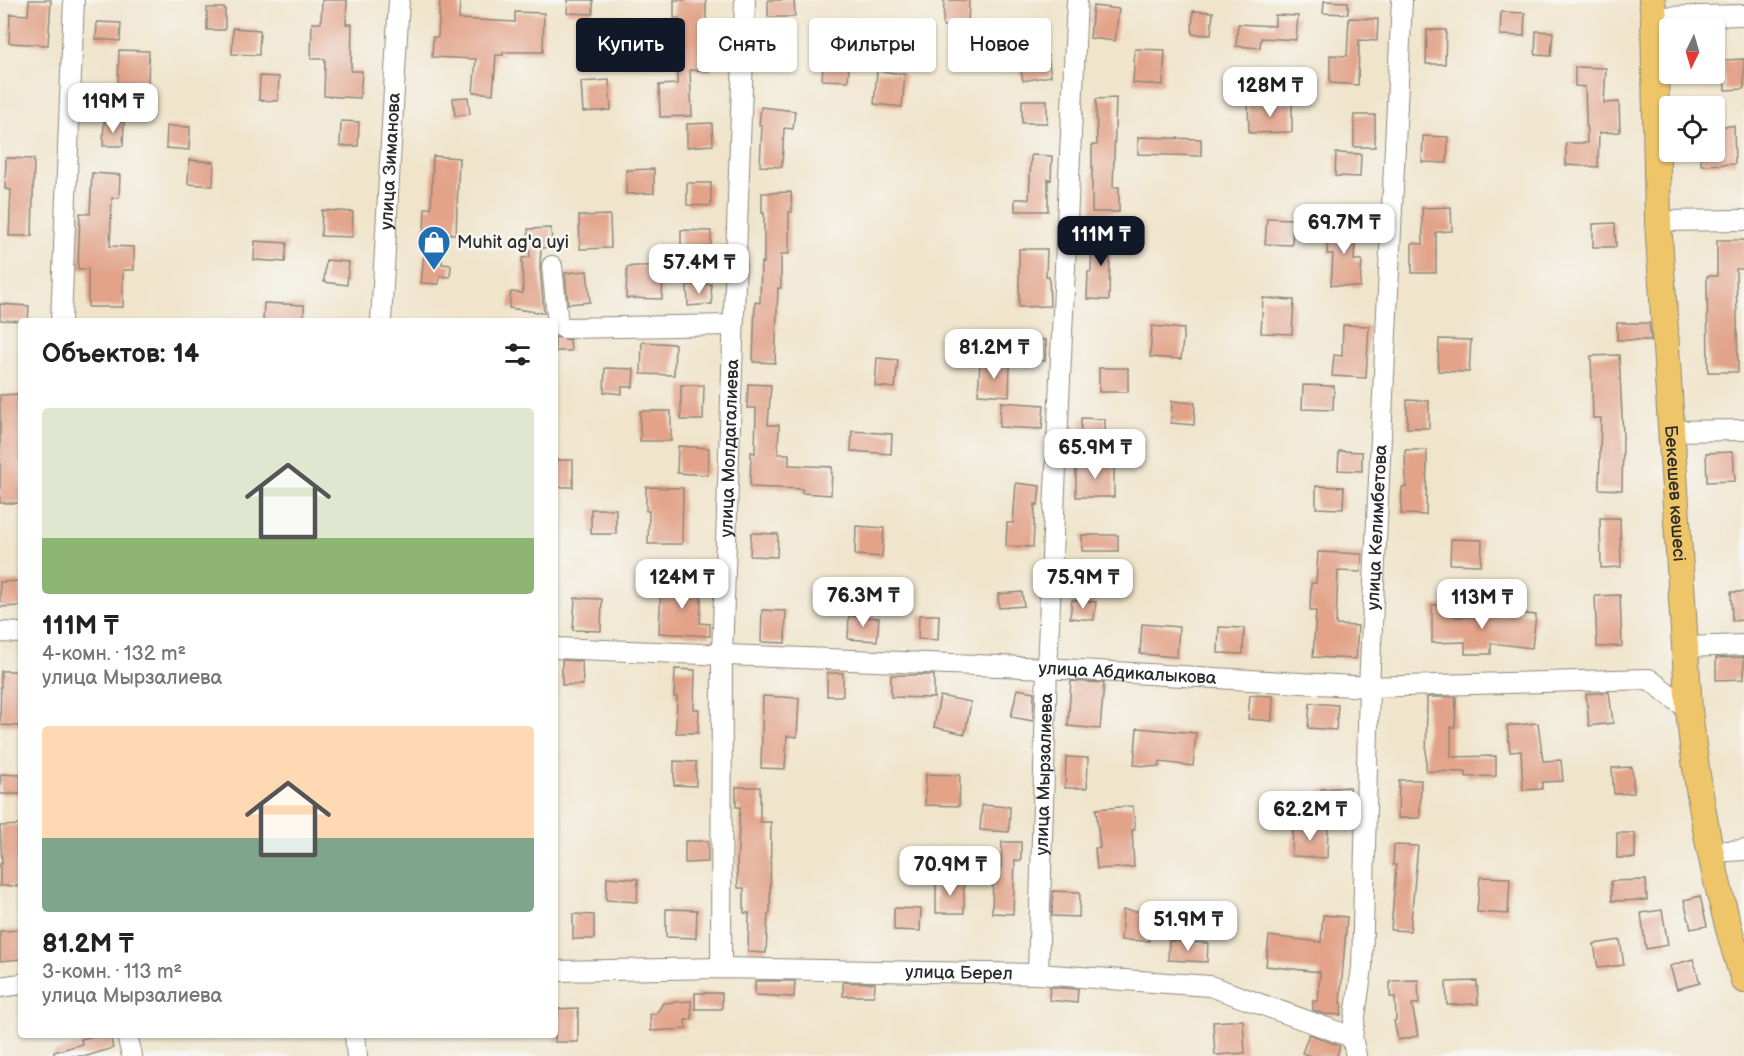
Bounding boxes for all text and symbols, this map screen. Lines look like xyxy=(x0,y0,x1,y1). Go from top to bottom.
chip: Купить xyxy=(576,18,685,72)
chip: Снять xyxy=(697,18,797,72)
chip: Фильтры xyxy=(809,18,936,72)
chip: Новое xyxy=(948,18,1051,72)
north arrow xyxy=(1659,18,1725,84)
map controls xyxy=(1659,18,1725,162)
pin: 128M ₸ xyxy=(1221,67,1319,118)
text: 128M ₸ xyxy=(1237,74,1303,98)
pin: 119M ₸ xyxy=(64,83,162,134)
text: 119M ₸ xyxy=(82,90,144,114)
street label: улица Зиманова xyxy=(376,92,404,230)
button: locate xyxy=(1659,96,1725,162)
pin: 69.7M ₸ xyxy=(1289,204,1399,255)
text: 69.7M ₸ xyxy=(1308,211,1380,235)
pin: 111M ₸ xyxy=(1052,216,1150,267)
text: 111M ₸ xyxy=(1072,223,1130,247)
shop icon: Muhit ag'a uyi xyxy=(416,224,452,271)
place label: Muhit ag'a uyi xyxy=(457,232,569,253)
pin: 57.4M ₸ xyxy=(644,244,754,295)
text: 57.4M ₸ xyxy=(663,251,735,275)
pin: 81.2M ₸ xyxy=(939,329,1049,380)
text: 81.2M ₸ xyxy=(959,336,1029,360)
icon: filters xyxy=(501,338,534,371)
text: Объектов: 14 xyxy=(42,339,199,370)
street label: улица Молдагалиева xyxy=(716,358,743,538)
street label: Бекешев көшесі xyxy=(1660,424,1690,562)
pin: 65.9M ₸ xyxy=(1040,429,1150,480)
text: 65.9M ₸ xyxy=(1058,436,1132,460)
street label: улица Келимбетова xyxy=(1362,444,1391,611)
icon: home xyxy=(234,447,342,555)
pin: 124M ₸ xyxy=(633,559,731,610)
pin: 75.9M ₸ xyxy=(1028,559,1138,610)
text: 124M ₸ xyxy=(650,566,714,590)
text: 75.9M ₸ xyxy=(1047,566,1119,590)
pin: 76.3M ₸ xyxy=(808,577,918,628)
pin: 113M ₸ xyxy=(1433,579,1531,630)
text: 76.3M ₸ xyxy=(827,584,899,608)
text: 113M ₸ xyxy=(1451,586,1513,610)
text: 111M ₸ xyxy=(42,611,118,642)
text: 4-комн. · 132 m² xyxy=(42,642,186,666)
street label: улица Абдикалыкова xyxy=(1038,657,1217,689)
text: улица Мырзалиева xyxy=(42,666,222,690)
street label: улица Мырзалиева xyxy=(1031,692,1057,856)
icon: home xyxy=(234,765,342,873)
pin: 62.2M ₸ xyxy=(1255,791,1365,842)
text: 62.2M ₸ xyxy=(1273,798,1347,822)
pin: 70.9M ₸ xyxy=(895,846,1005,897)
text: 70.9M ₸ xyxy=(913,853,987,877)
pin: 51.9M ₸ xyxy=(1133,901,1243,952)
text: 51.9M ₸ xyxy=(1153,908,1223,932)
text: 81.2M ₸ xyxy=(42,929,134,960)
text: 3-комн. · 113 m² xyxy=(42,960,182,984)
street label: улица Берел xyxy=(905,961,1013,984)
text: улица Мырзалиева xyxy=(42,984,222,1008)

